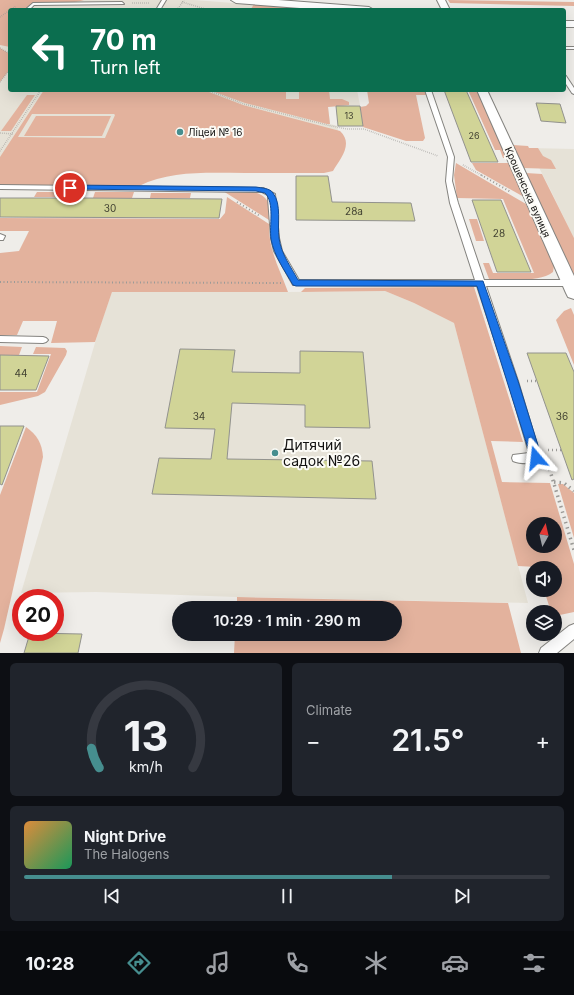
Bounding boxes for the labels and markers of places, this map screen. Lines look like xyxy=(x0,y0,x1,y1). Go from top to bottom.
place label: Ліцей № 16 xyxy=(188,126,242,138)
marker: Ліцей № 16 xyxy=(175,127,185,137)
pin xyxy=(53,171,87,205)
place label: Дитячий садок №26 xyxy=(283,436,360,469)
marker: Дитячий садок №26 xyxy=(270,448,280,458)

